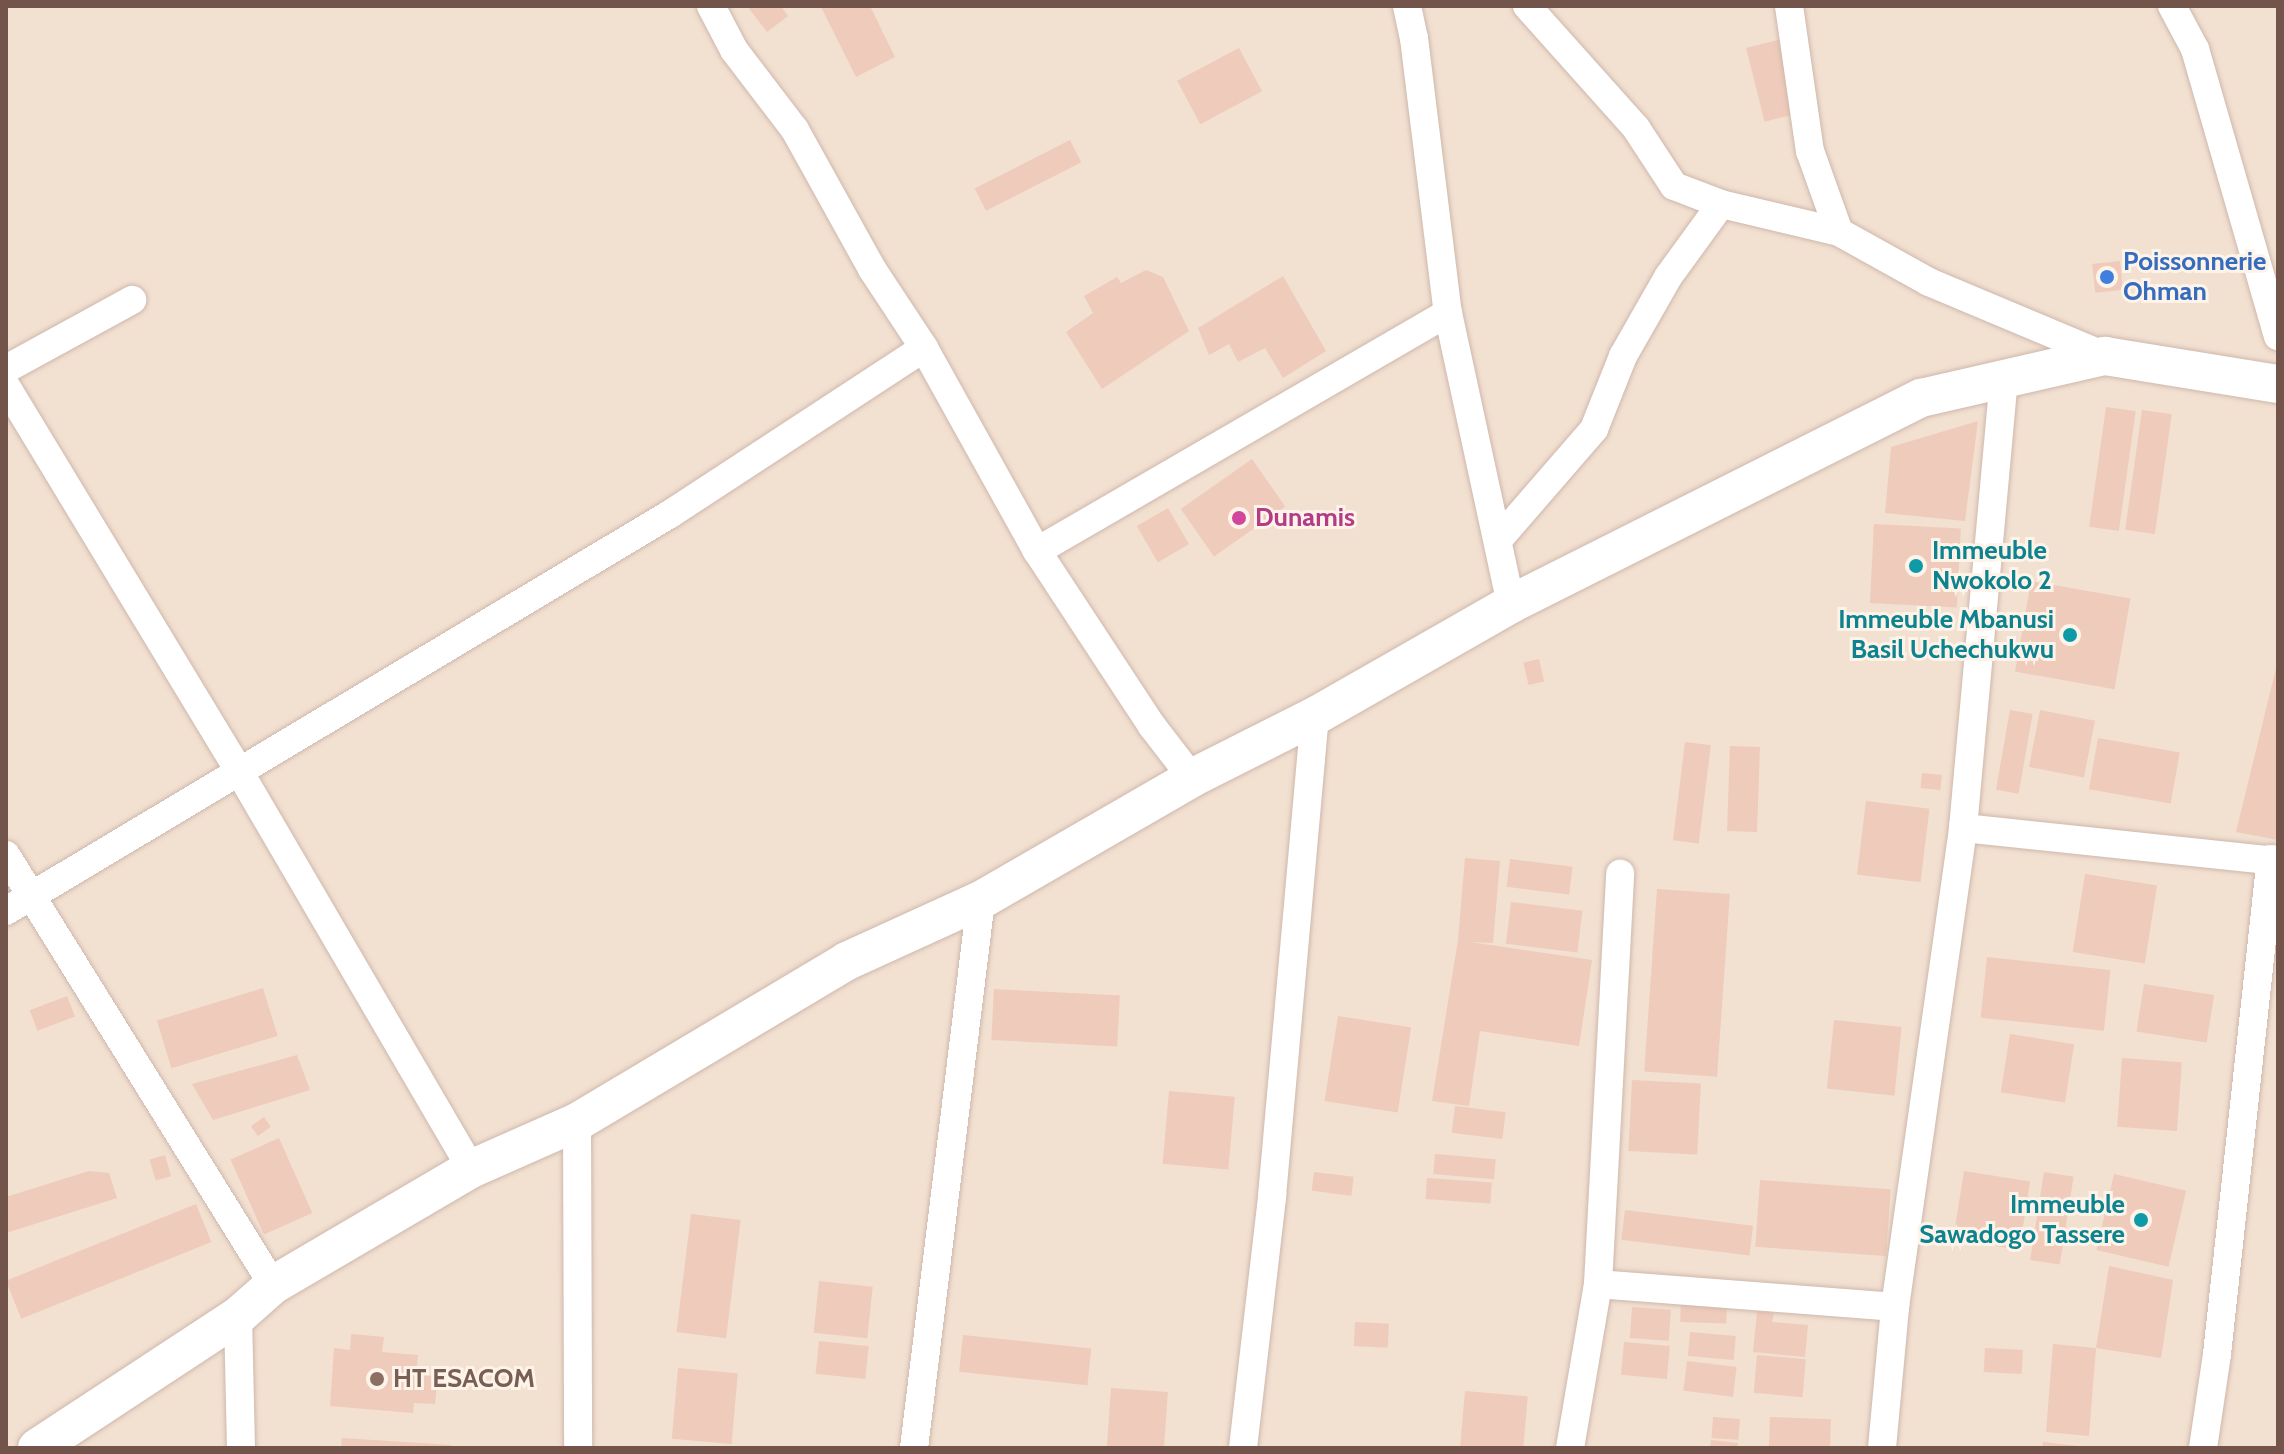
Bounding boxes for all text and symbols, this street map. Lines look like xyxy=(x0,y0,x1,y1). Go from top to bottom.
place label: Poissonnerie Ohman xyxy=(2123,246,2266,308)
marker: Poissonnerie Ohman xyxy=(2098,268,2116,286)
place label: Dunamis xyxy=(1255,502,1355,534)
marker: Dunamis xyxy=(1230,509,1248,527)
place label: Immeuble Nwokolo 2 xyxy=(1932,535,2052,596)
marker: Immeuble Nwokolo 2 xyxy=(1907,557,1925,575)
place label: Immeuble Mbanusi Basil Uchechukwu xyxy=(1838,604,2054,666)
marker: Immeuble Mbanusi Basil Uchechukwu xyxy=(2061,626,2079,644)
place label: Immeuble Sawadogo Tassere xyxy=(1919,1189,2125,1250)
marker: Immeuble Sawadogo Tassere xyxy=(2132,1211,2150,1229)
place label: HT ESACOM xyxy=(393,1363,535,1395)
marker: HT ESACOM xyxy=(368,1370,386,1388)

